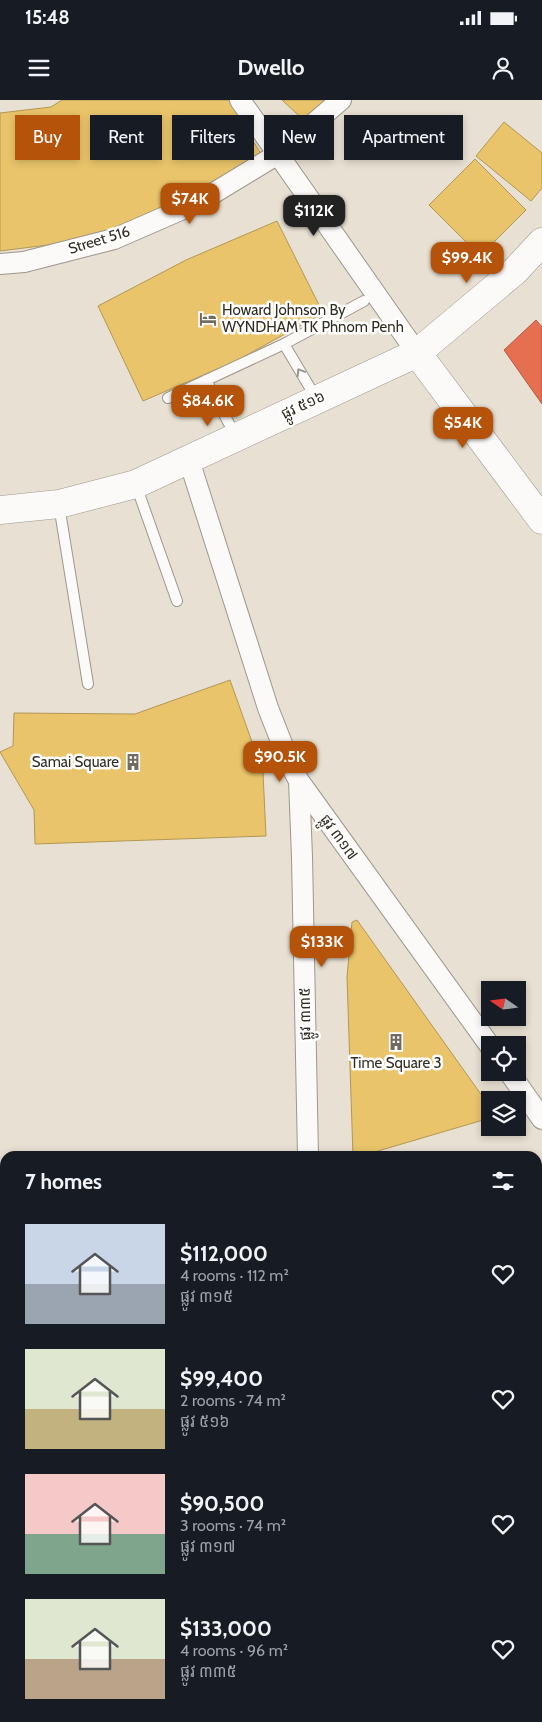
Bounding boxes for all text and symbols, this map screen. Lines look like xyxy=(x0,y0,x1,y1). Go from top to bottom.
text: 15:48 xyxy=(25,6,70,29)
icon: menu xyxy=(25,54,53,82)
text: Dwello xyxy=(237,54,305,81)
icon: person xyxy=(489,54,517,82)
chip: Buy xyxy=(15,115,80,160)
chip: Rent xyxy=(90,115,162,160)
chip: Filters xyxy=(172,115,254,160)
chip: New xyxy=(264,115,334,160)
chip: Apartment xyxy=(344,115,463,160)
pin: $74K xyxy=(160,182,220,225)
text: $74K xyxy=(172,189,208,208)
pin: $112K xyxy=(279,194,349,237)
text: $112K xyxy=(294,201,334,220)
street label: Street 516 xyxy=(66,222,132,258)
pin: $99.4K xyxy=(426,242,508,284)
text: $99.4K xyxy=(442,248,492,267)
place label: Howard Johnson By WYNDHAM TK Phnom Penh xyxy=(222,301,404,336)
hotel icon: Howard Johnson By WYNDHAM TK Phnom Penh xyxy=(198,309,218,329)
one-way arrow xyxy=(297,368,307,377)
pin: $84.6K xyxy=(167,384,249,427)
street label: ផ្លូវ ៥១៦ xyxy=(278,387,330,427)
text: $84.6K xyxy=(182,391,234,410)
pin: $54K xyxy=(433,406,493,449)
text: $54K xyxy=(444,413,482,432)
pin: $90.5K xyxy=(239,740,321,783)
text: $90.5K xyxy=(254,747,306,766)
building icon: Samai Square xyxy=(123,752,143,772)
place label: Samai Square xyxy=(32,753,119,771)
street label: ផ្លូវ ៣១៧ xyxy=(313,811,362,866)
pin: $133K xyxy=(287,926,357,968)
text: $133K xyxy=(301,932,343,951)
north arrow xyxy=(481,981,526,1026)
map controls xyxy=(481,981,526,1136)
street label: ផ្លូវ ៣៣៥ xyxy=(296,987,319,1041)
building icon: Time Square 3 xyxy=(386,1032,406,1052)
button: locate xyxy=(481,1036,526,1081)
place label: Time Square 3 xyxy=(350,1054,442,1072)
button: layers xyxy=(481,1091,526,1136)
icon: filters xyxy=(489,1167,517,1195)
text: 7 homes xyxy=(25,1169,102,1194)
text: $112,000 xyxy=(180,1241,268,1266)
icon: home xyxy=(65,1244,125,1304)
icon: heart xyxy=(489,1260,517,1288)
text: 4 rooms · 112 m² xyxy=(180,1266,289,1285)
text: ផ្លូវ ៣១៥ xyxy=(180,1287,233,1306)
text: $99,400 xyxy=(180,1366,263,1391)
icon: home xyxy=(65,1369,125,1429)
icon: heart xyxy=(489,1385,517,1413)
text: 2 rooms · 74 m² xyxy=(180,1391,286,1410)
text: ផ្លូវ ៥១៦ xyxy=(180,1412,229,1431)
text: $90,500 xyxy=(180,1491,264,1516)
icon: home xyxy=(65,1494,125,1554)
icon: heart xyxy=(489,1510,517,1538)
text: 3 rooms · 74 m² xyxy=(180,1516,286,1535)
text: ផ្លូវ ៣១៧ xyxy=(180,1537,235,1556)
text: $133,000 xyxy=(180,1616,272,1641)
icon: home xyxy=(65,1619,125,1679)
icon: heart xyxy=(489,1635,517,1663)
text: 4 rooms · 96 m² xyxy=(180,1641,288,1660)
text: ផ្លូវ ៣៣៥ xyxy=(180,1662,237,1681)

